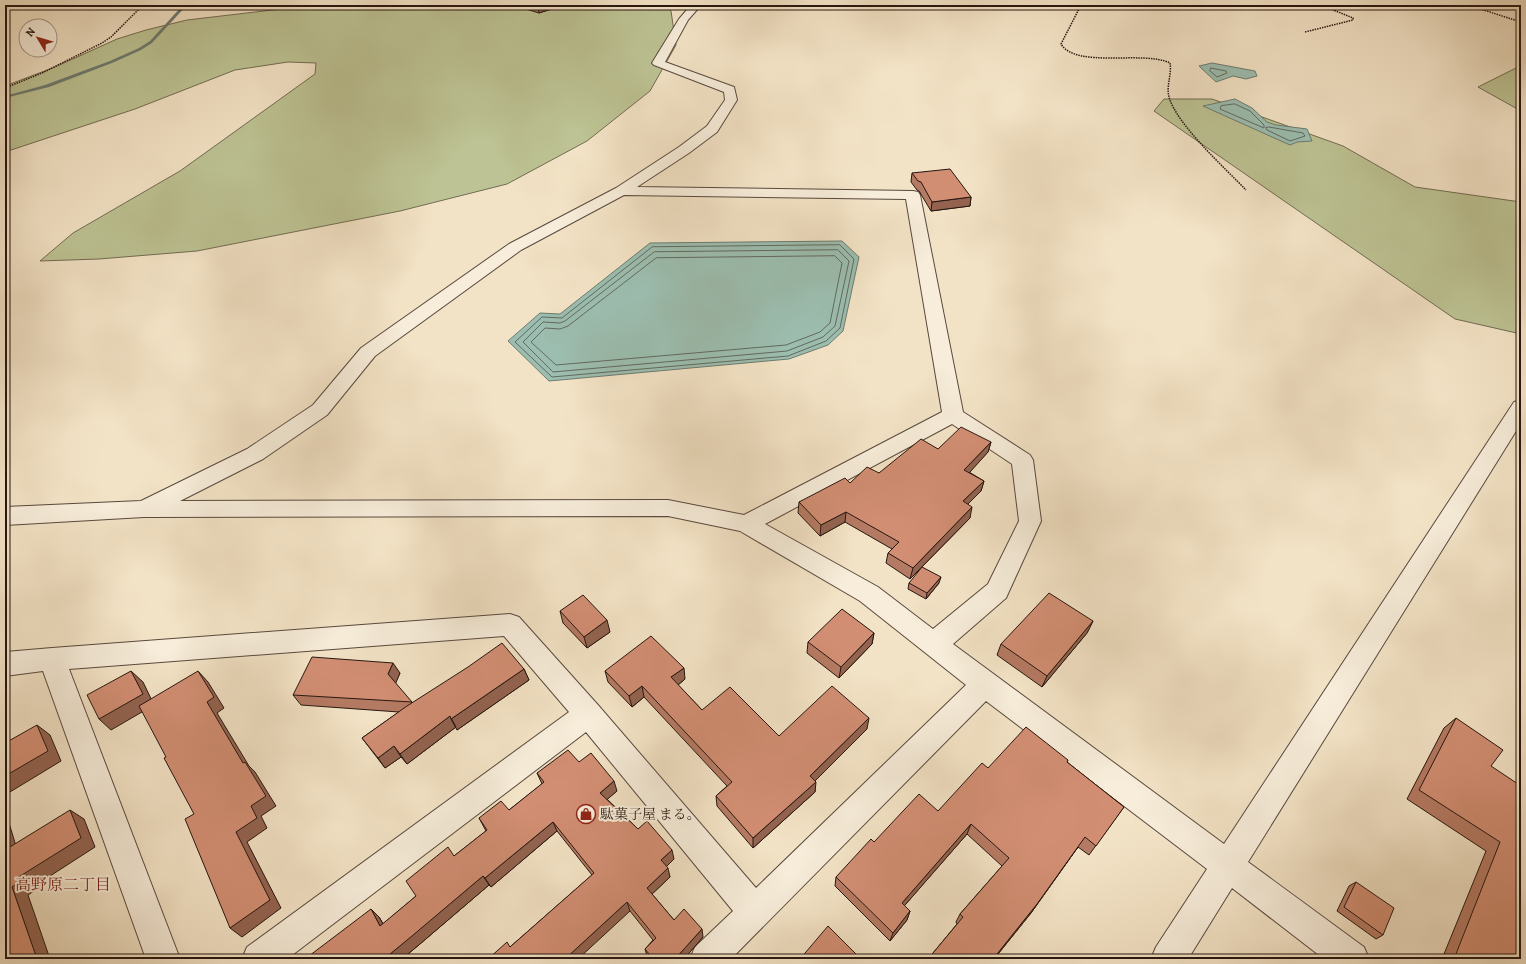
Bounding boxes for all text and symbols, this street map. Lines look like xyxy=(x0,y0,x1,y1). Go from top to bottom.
north arrow xyxy=(18,18,58,58)
text: N xyxy=(22,24,39,40)
shop icon: 駄菓子屋 まる。 xyxy=(575,803,597,825)
place label: 駄菓子屋 まる。 xyxy=(600,805,701,824)
district label: 高野原二丁目 xyxy=(15,874,111,896)

